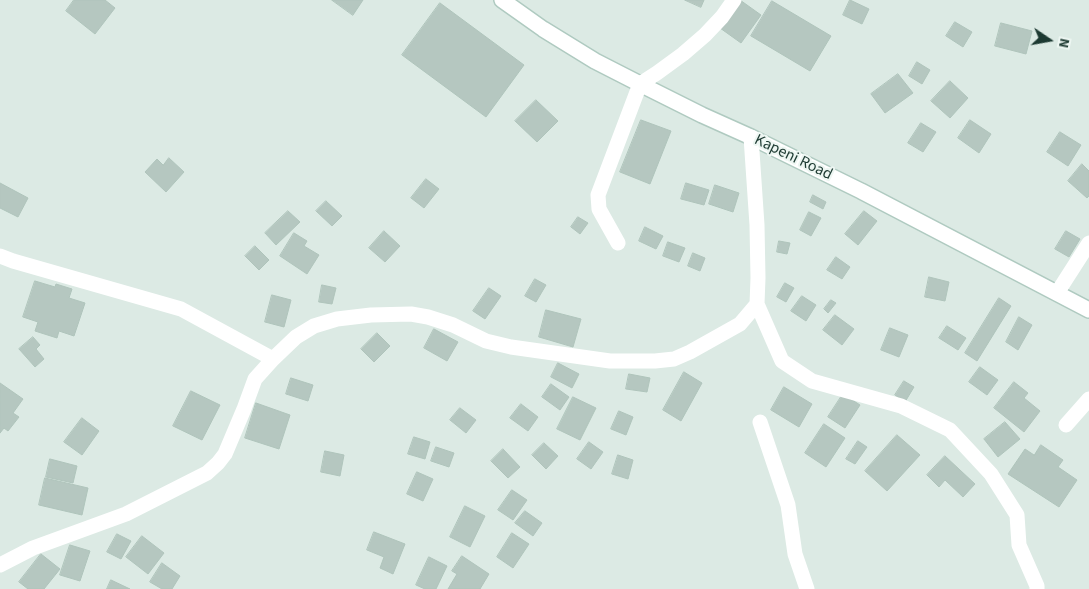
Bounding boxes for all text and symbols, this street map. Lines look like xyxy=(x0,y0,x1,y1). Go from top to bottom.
north arrow xyxy=(1024,15,1074,65)
text: N xyxy=(1053,36,1074,50)
street label: Kapeni Road xyxy=(751,131,835,185)

